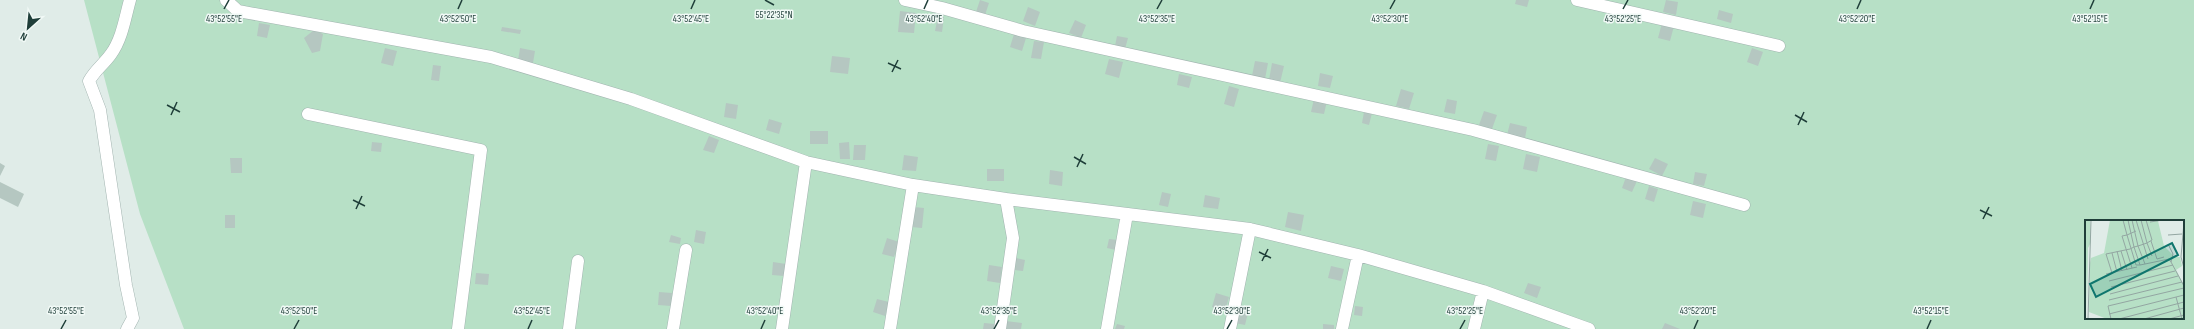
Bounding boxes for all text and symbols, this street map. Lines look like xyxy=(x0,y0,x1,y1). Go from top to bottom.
north arrow xyxy=(8,8,48,48)
text: 55°22'35"N xyxy=(755,9,793,21)
text: 43°52'55"E xyxy=(206,13,242,25)
text: 43°52'50"E xyxy=(440,13,476,25)
text: 43°52'45"E xyxy=(673,13,709,25)
text: 43°52'40"E xyxy=(906,13,942,25)
text: 43°52'35"E xyxy=(1139,13,1175,25)
text: 43°52'30"E xyxy=(1372,13,1408,25)
text: 43°52'25"E xyxy=(1605,13,1641,25)
text: 43°52'20"E xyxy=(1839,13,1875,25)
text: 43°52'15"E xyxy=(2072,13,2108,25)
text: N xyxy=(18,29,29,44)
inset map xyxy=(2085,220,2184,319)
text: 43°52'55"E xyxy=(48,305,84,317)
text: 43°52'50"E xyxy=(281,305,317,317)
text: 43°52'45"E xyxy=(514,305,550,317)
text: 43°52'40"E xyxy=(747,305,783,317)
text: 43°52'35"E xyxy=(981,305,1017,317)
text: 43°52'30"E xyxy=(1214,305,1250,317)
text: 43°52'25"E xyxy=(1447,305,1483,317)
text: 43°52'20"E xyxy=(1680,305,1716,317)
text: 43°52'15"E xyxy=(1913,305,1949,317)

